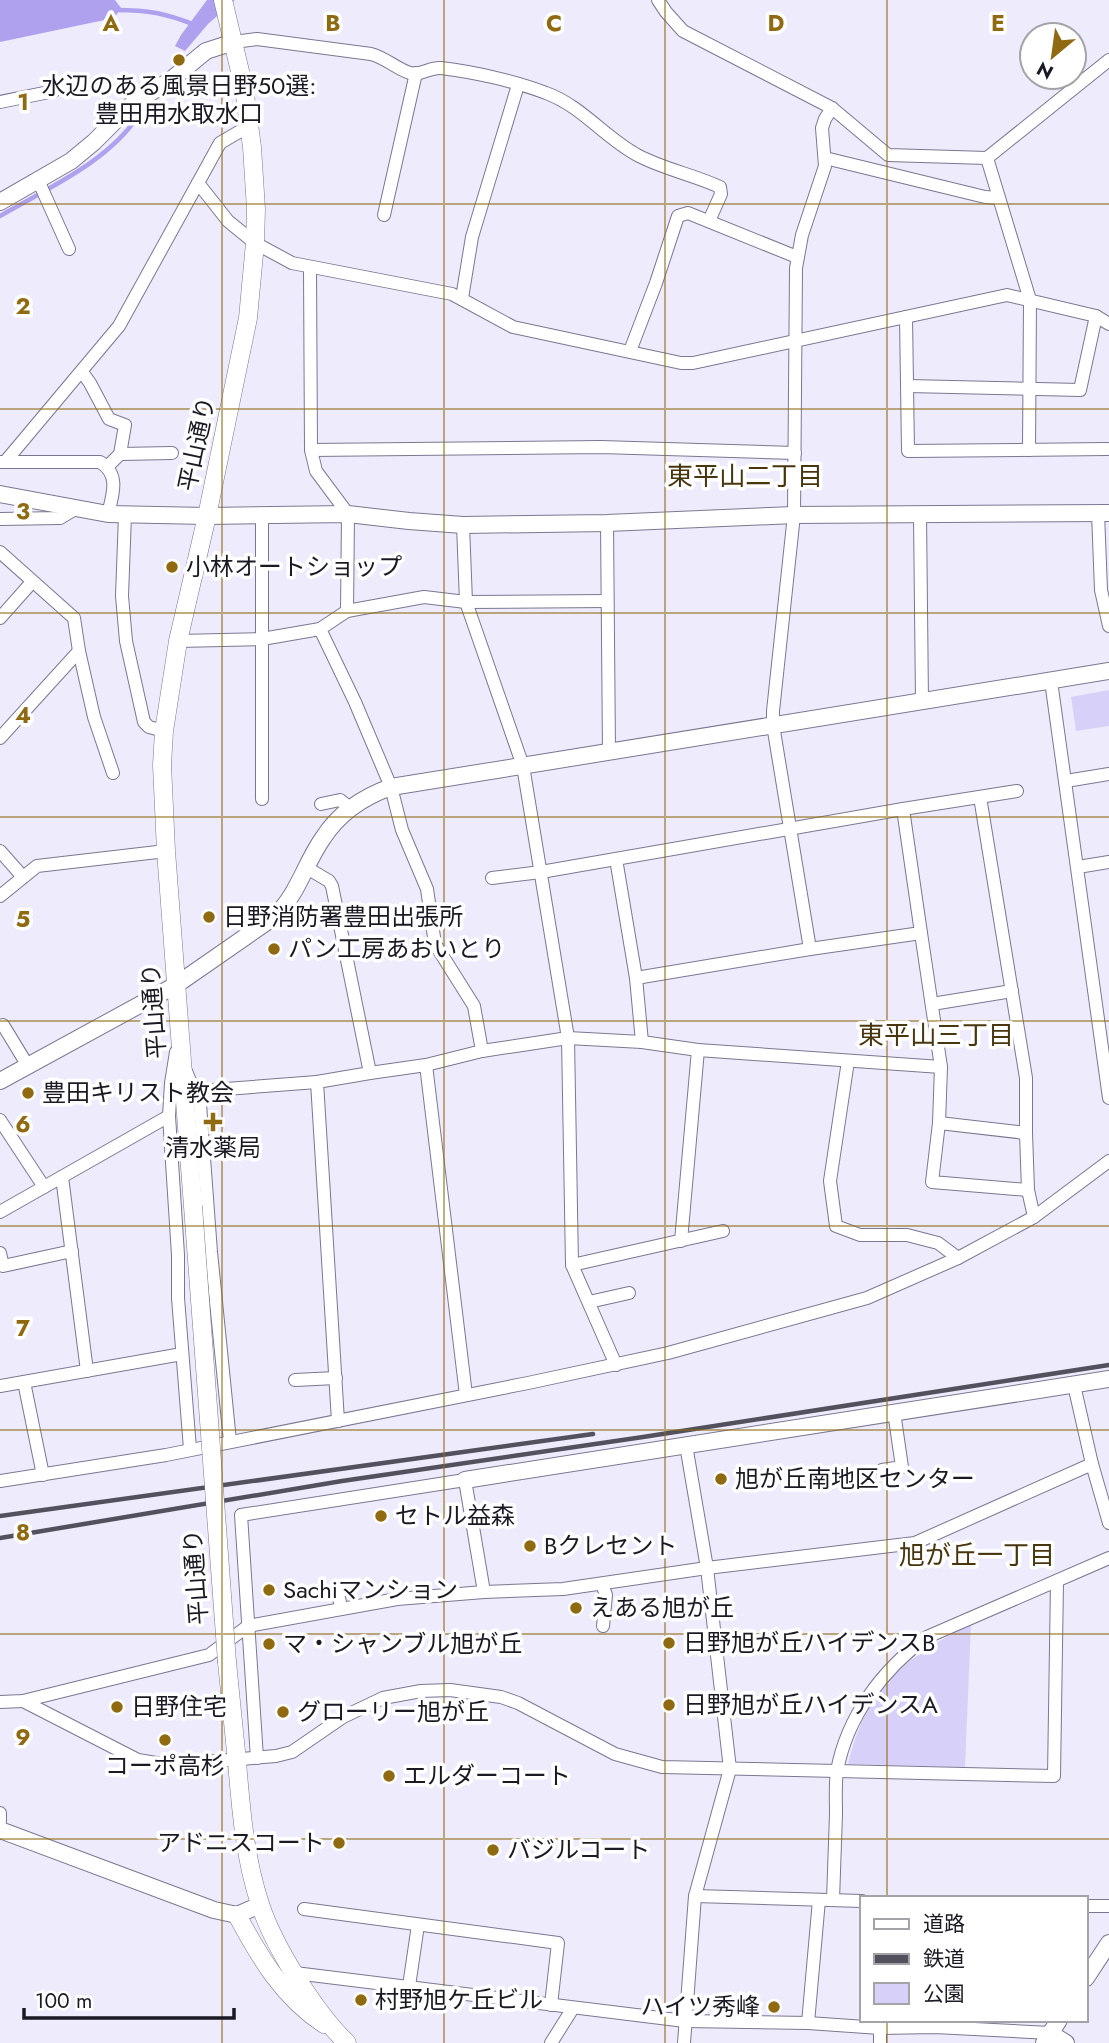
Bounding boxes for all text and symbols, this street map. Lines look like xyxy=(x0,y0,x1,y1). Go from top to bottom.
text: A xyxy=(102,6,120,40)
text: B xyxy=(325,6,341,40)
text: C xyxy=(546,6,562,40)
text: D xyxy=(768,6,785,40)
text: E xyxy=(991,6,1005,40)
north arrow xyxy=(1018,21,1088,91)
marker: 水辺のある風景日野50選: 豊田用水取水口 xyxy=(171,52,187,68)
text: N xyxy=(1032,55,1058,86)
place label: 水辺のある風景日野50選: 豊田用水取水口 xyxy=(41,68,317,131)
text: 1 xyxy=(17,85,29,119)
text: 2 xyxy=(15,289,31,323)
street label: 平山通り xyxy=(169,393,224,494)
district label: 東平山二丁目 xyxy=(667,457,823,495)
text: 3 xyxy=(16,494,30,528)
place label: 小林オートショップ xyxy=(186,549,402,584)
marker: 小林オートショップ xyxy=(164,559,180,575)
text: 4 xyxy=(15,698,31,732)
place label: 日野消防署豊田出張所 xyxy=(223,899,463,934)
text: 5 xyxy=(16,902,30,936)
marker: 日野消防署豊田出張所 xyxy=(201,909,217,925)
place label: パン工房あおいとり xyxy=(288,931,505,966)
marker: パン工房あおいとり xyxy=(266,941,282,957)
street label: 平山通り xyxy=(133,962,174,1060)
district label: 東平山三丁目 xyxy=(858,1016,1014,1054)
place label: 豊田キリスト教会 xyxy=(42,1075,234,1110)
marker: 豊田キリスト教会 xyxy=(20,1085,36,1101)
text: 6 xyxy=(15,1107,31,1141)
marker: 清水薬局 xyxy=(205,1114,221,1130)
place label: 清水薬局 xyxy=(165,1130,261,1165)
text: 7 xyxy=(16,1311,30,1345)
place label: 旭が丘南地区センター xyxy=(735,1461,975,1496)
marker: 旭が丘南地区センター xyxy=(713,1471,729,1487)
place label: セトル益森 xyxy=(395,1498,515,1533)
marker: セトル益森 xyxy=(373,1508,389,1524)
text: 8 xyxy=(16,1515,30,1549)
street label: 平山通り xyxy=(175,1528,216,1626)
place label: Bクレセント xyxy=(544,1528,677,1563)
district label: 旭が丘一丁目 xyxy=(899,1536,1055,1574)
marker: Bクレセント xyxy=(522,1538,538,1554)
place label: Sachiマンション xyxy=(283,1572,458,1607)
marker: Sachiマンション xyxy=(261,1582,277,1598)
place label: えある旭が丘 xyxy=(590,1590,734,1625)
marker: えある旭が丘 xyxy=(568,1600,584,1616)
place label: 日野旭が丘ハイデンスB xyxy=(683,1625,935,1660)
place label: マ・シャンブル旭が丘 xyxy=(283,1626,522,1661)
marker: 日野旭が丘ハイデンスB xyxy=(661,1635,677,1651)
marker: マ・シャンブル旭が丘 xyxy=(261,1636,277,1652)
place label: 日野旭が丘ハイデンスA xyxy=(683,1687,938,1722)
place label: 日野住宅 xyxy=(131,1689,227,1724)
place label: グローリー旭が丘 xyxy=(297,1694,489,1729)
marker: 日野旭が丘ハイデンスA xyxy=(661,1697,677,1713)
marker: 日野住宅 xyxy=(109,1699,125,1715)
marker: グローリー旭が丘 xyxy=(275,1704,291,1720)
text: 9 xyxy=(15,1720,31,1754)
marker: コーポ高杉 xyxy=(157,1732,173,1748)
place label: コーポ高杉 xyxy=(105,1748,225,1783)
place label: エルダーコート xyxy=(403,1758,571,1793)
marker: エルダーコート xyxy=(381,1768,397,1784)
place label: アドニスコート xyxy=(157,1825,325,1860)
place label: バジルコート xyxy=(507,1832,651,1867)
marker: アドニスコート xyxy=(331,1835,347,1851)
marker: バジルコート xyxy=(485,1842,501,1858)
legend xyxy=(860,1896,1088,2022)
text: 道路 xyxy=(923,1909,965,1939)
text: 鉄道 xyxy=(923,1944,965,1974)
scale bar xyxy=(24,1976,234,2020)
text: 公園 xyxy=(923,1979,965,2009)
place label: 村野旭ケ丘ビル xyxy=(375,1982,543,2017)
text: 100 m xyxy=(35,1986,92,2016)
place label: ハイツ秀峰 xyxy=(640,1989,760,2024)
marker: 村野旭ケ丘ビル xyxy=(353,1992,369,2008)
marker: ハイツ秀峰 xyxy=(766,1999,782,2015)

